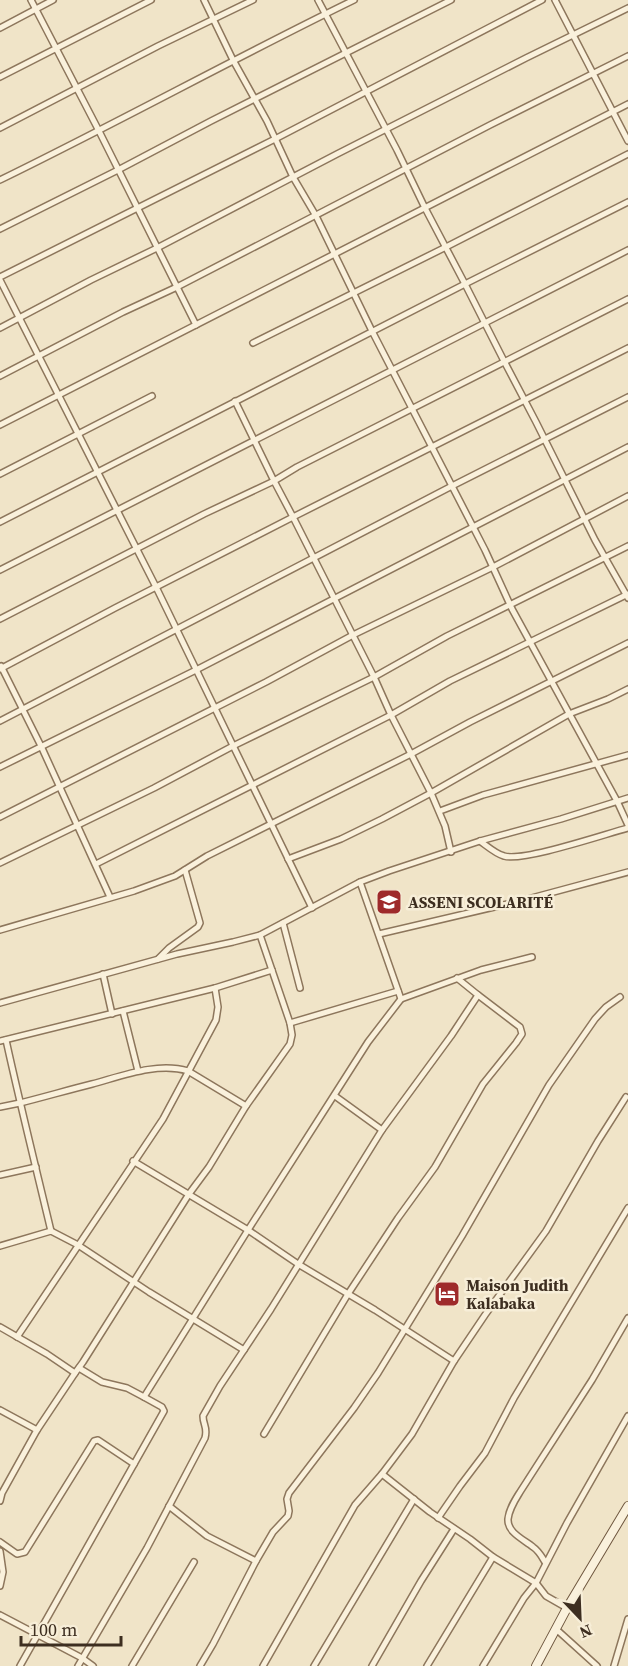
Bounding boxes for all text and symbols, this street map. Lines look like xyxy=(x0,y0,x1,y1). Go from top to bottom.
school or university icon: ASSENI SCOLARITÉ xyxy=(374,887,404,917)
place label: ASSENI SCOLARITÉ xyxy=(408,891,553,913)
place label: Maison Judith Kalabaka xyxy=(466,1274,569,1314)
hotel icon: Maison Judith Kalabaka xyxy=(432,1279,462,1309)
north arrow xyxy=(550,1588,610,1648)
scale bar xyxy=(21,1609,122,1647)
text: 100 m xyxy=(30,1617,77,1642)
text: N xyxy=(576,1619,596,1644)

